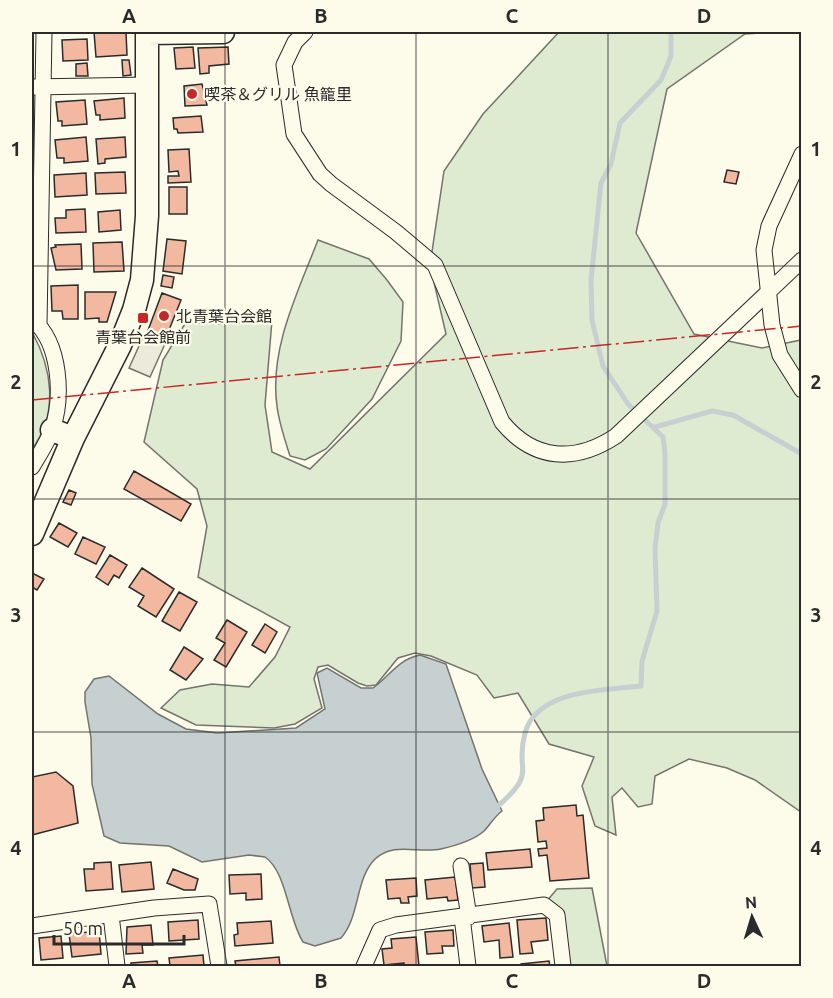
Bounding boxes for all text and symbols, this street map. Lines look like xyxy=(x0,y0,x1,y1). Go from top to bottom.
text: A xyxy=(122,4,136,27)
text: B xyxy=(314,4,328,27)
text: C xyxy=(506,4,519,27)
text: D xyxy=(697,4,711,27)
place label: 喫茶＆グリル 魚籠里 xyxy=(204,85,352,103)
marker: 喫茶＆グリル 魚籠里 xyxy=(185,87,199,101)
text: 1 xyxy=(10,137,22,160)
text: 1 xyxy=(810,137,822,160)
place label: 北青葉台会館 xyxy=(176,307,272,325)
marker: 北青葉台会館 xyxy=(157,309,171,323)
marker: 青葉台会館前 xyxy=(136,311,150,325)
place label: 青葉台会館前 xyxy=(95,328,191,346)
text: 2 xyxy=(10,370,22,393)
text: 2 xyxy=(810,370,822,393)
text: 3 xyxy=(10,603,22,626)
text: 3 xyxy=(810,603,822,626)
text: 4 xyxy=(10,836,22,859)
text: 4 xyxy=(810,836,822,859)
north arrow xyxy=(722,887,782,947)
text: N xyxy=(744,893,758,911)
scale bar xyxy=(54,908,184,946)
text: 50 m xyxy=(63,918,103,938)
text: A xyxy=(122,969,136,992)
text: B xyxy=(314,969,328,992)
text: C xyxy=(506,969,519,992)
text: D xyxy=(697,969,711,992)

